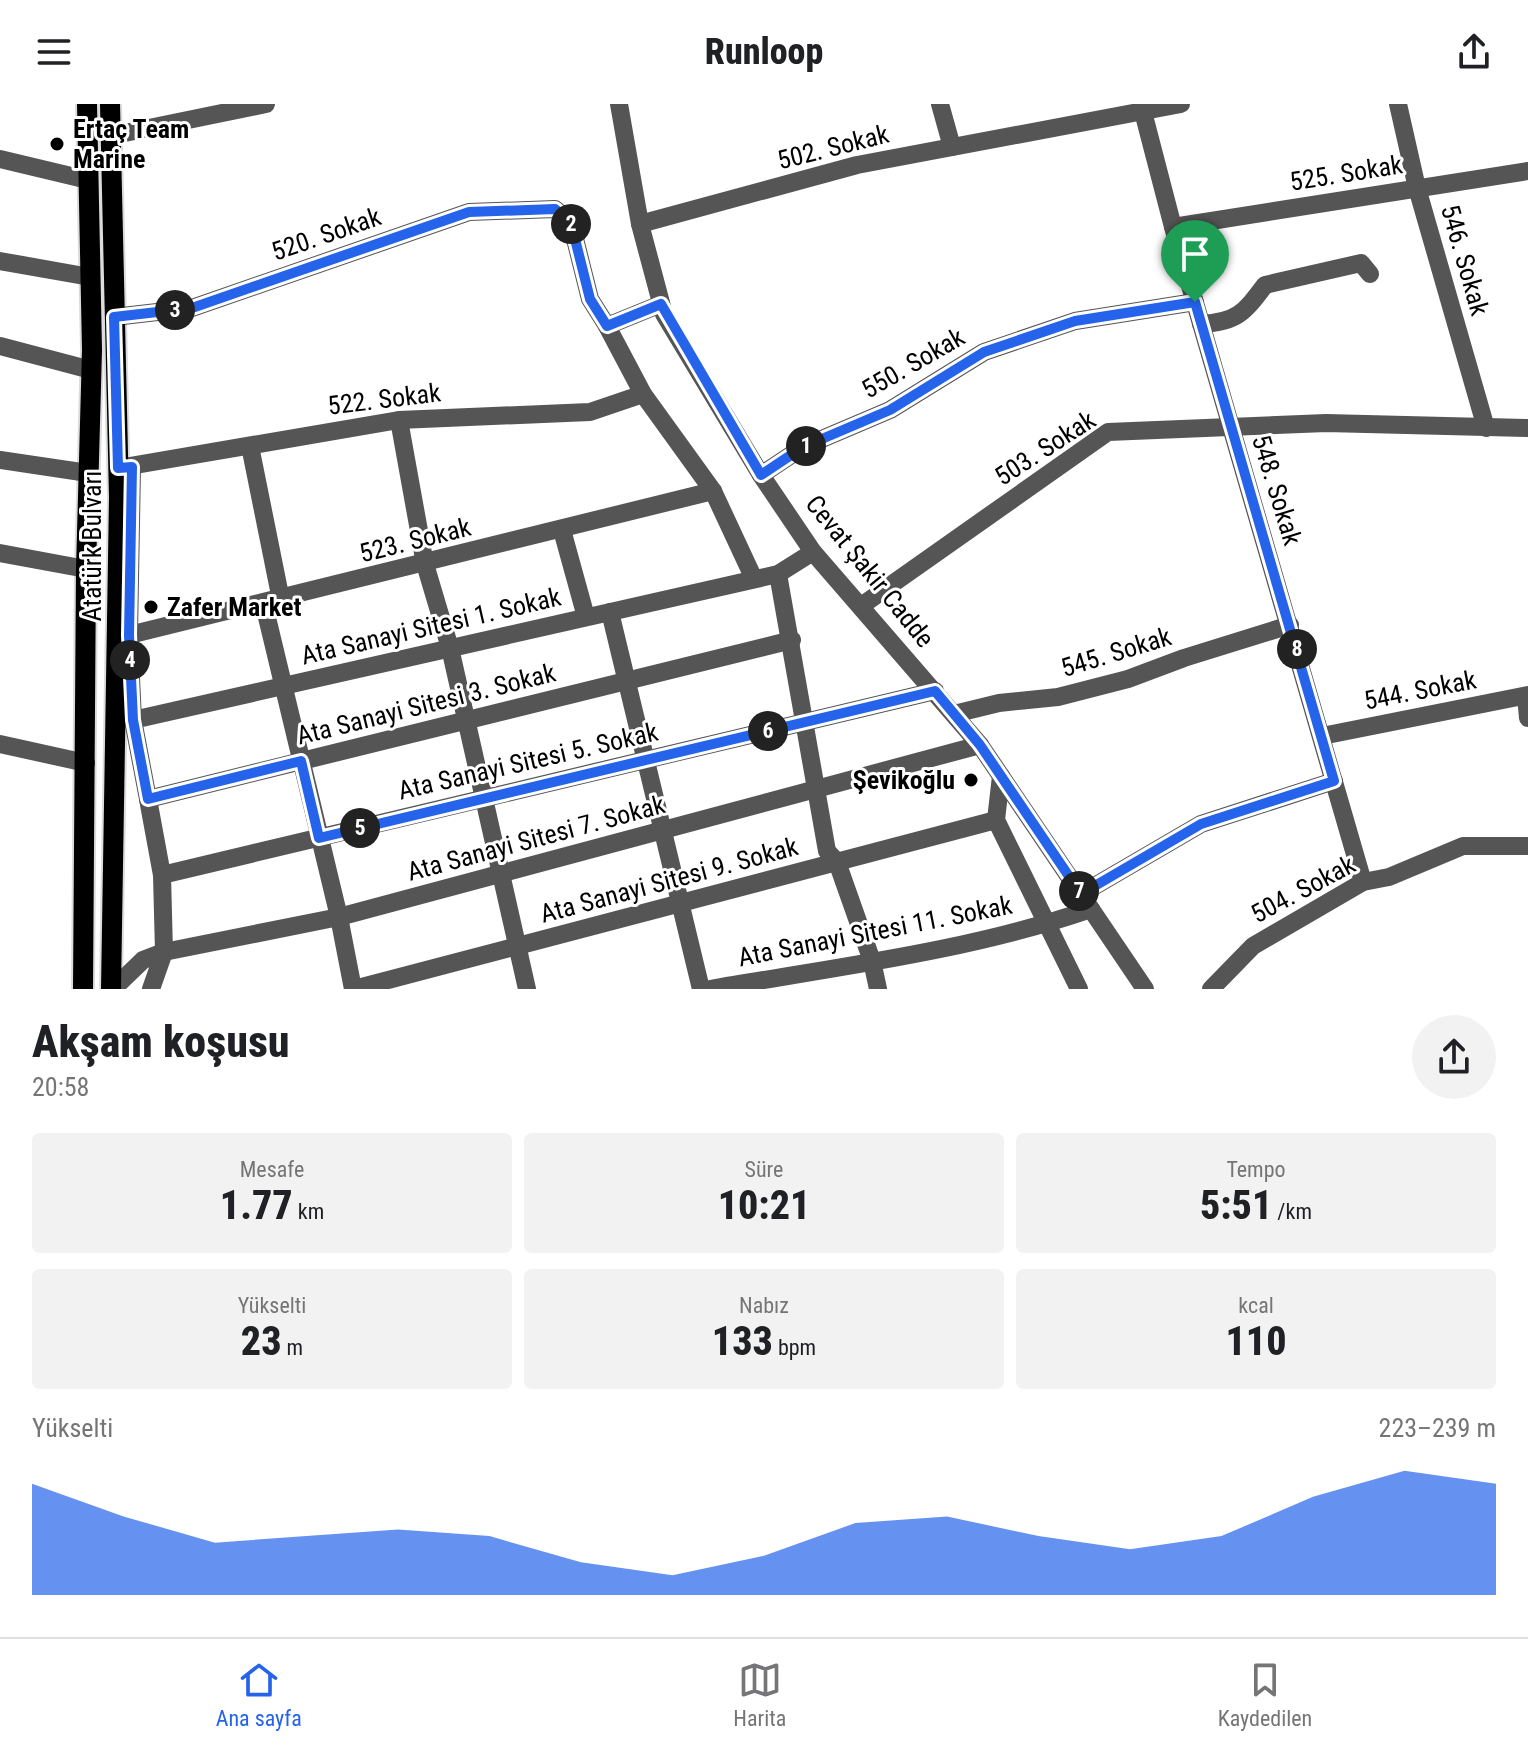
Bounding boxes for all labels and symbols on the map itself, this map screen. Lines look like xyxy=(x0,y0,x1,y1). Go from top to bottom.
place label: Ertaç Team Marine xyxy=(73,114,189,174)
street label: 502. Sokak xyxy=(774,119,892,175)
marker: Ertaç Team Marine xyxy=(48,135,66,153)
street label: 525. Sokak xyxy=(1287,149,1405,197)
street label: 520. Sokak xyxy=(267,201,385,267)
street label: 546. Sokak xyxy=(1435,201,1495,319)
pin: 2 xyxy=(551,204,591,244)
pin xyxy=(1161,220,1229,302)
pin: 3 xyxy=(155,290,195,330)
street label: 550. Sokak xyxy=(856,321,970,404)
street label: 522. Sokak xyxy=(326,377,443,421)
street label: 503. Sokak xyxy=(989,404,1101,492)
pin: 1 xyxy=(786,426,826,466)
street label: 548. Sokak xyxy=(1246,431,1308,549)
street label: Atatürk Bulvarı xyxy=(77,471,107,621)
street label: Cevat Şakir Cadde xyxy=(800,489,940,653)
street label: 523. Sokak xyxy=(356,512,474,568)
street label: Ata Sanayi Sitesi 1. Sokak xyxy=(298,581,564,670)
place label: Zafer Market xyxy=(167,592,301,622)
marker: Zafer Market xyxy=(142,598,160,616)
street label: 545. Sokak xyxy=(1057,621,1175,683)
pin: 8 xyxy=(1277,629,1317,669)
pin: 4 xyxy=(110,640,150,680)
street label: Ata Sanayi Sitesi 3. Sokak xyxy=(293,657,559,751)
street label: 544. Sokak xyxy=(1361,664,1479,716)
pin: 6 xyxy=(748,711,788,751)
street label: Ata Sanayi Sitesi 5. Sokak xyxy=(395,716,661,805)
place label: Şevikoğlu xyxy=(853,765,955,795)
marker: Şevikoğlu xyxy=(962,771,980,789)
street label: Ata Sanayi Sitesi 7. Sokak xyxy=(404,789,668,887)
pin: 5 xyxy=(340,808,380,848)
street label: Ata Sanayi Sitesi 9. Sokak xyxy=(537,831,801,929)
street label: 504. Sokak xyxy=(1246,849,1361,929)
pin: 7 xyxy=(1059,871,1099,911)
street label: Ata Sanayi Sitesi 11. Sokak xyxy=(735,890,1015,972)

